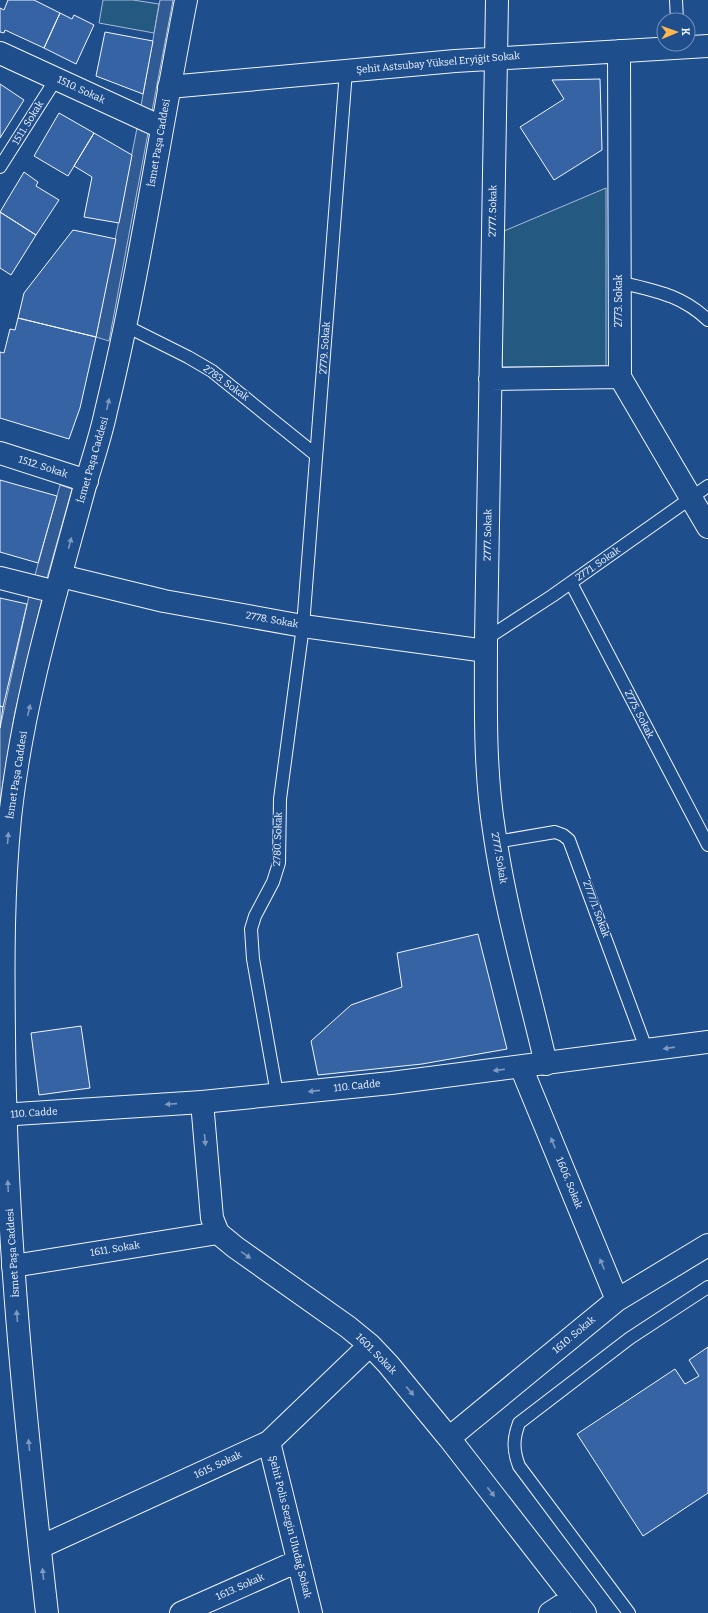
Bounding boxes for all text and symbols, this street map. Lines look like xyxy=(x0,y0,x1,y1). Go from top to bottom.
north arrow xyxy=(656,12,696,52)
text: K xyxy=(679,27,692,36)
street label: Şehit Astsubay Yüksel Eryiğit Sokak xyxy=(356,49,521,76)
street label: 1510. Sokak xyxy=(55,74,107,106)
street label: 1511. Sokak xyxy=(10,98,46,147)
street label: İsmet Paşa Caddesi xyxy=(143,98,173,188)
street label: 2777. Sokak xyxy=(487,185,499,237)
street label: 2773. Sokak xyxy=(613,274,625,327)
street label: 2779. Sokak xyxy=(317,321,333,375)
street label: 2783. Sokak xyxy=(201,362,251,404)
one-way arrow xyxy=(106,398,112,410)
street label: İsmet Paşa Caddesi xyxy=(73,415,111,504)
street label: 1512. Sokak xyxy=(17,453,69,481)
street label: 2777. Sokak xyxy=(482,509,494,561)
one-way arrow xyxy=(67,537,73,549)
street label: 2771. Sokak xyxy=(573,544,623,584)
street label: 2778. Sokak xyxy=(245,609,300,631)
street label: 2775. Sokak xyxy=(622,688,656,740)
one-way arrow xyxy=(26,704,32,716)
street label: İsmet Paşa Caddesi xyxy=(2,730,30,820)
street label: 2780. Sokak xyxy=(271,811,285,866)
street label: 2777. Sokak xyxy=(489,831,509,885)
one-way arrow xyxy=(5,832,12,844)
street label: 2777/1. Sokak xyxy=(580,879,612,940)
one-way arrow xyxy=(663,1045,675,1051)
one-way arrow xyxy=(493,1066,505,1073)
street label: 110. Cadde xyxy=(333,1078,381,1094)
one-way arrow xyxy=(308,1087,320,1094)
one-way arrow xyxy=(165,1100,177,1107)
street label: 110. Cadde xyxy=(10,1105,58,1121)
one-way arrow xyxy=(202,1134,209,1146)
one-way arrow xyxy=(549,1137,555,1149)
street label: 1606. Sokak xyxy=(553,1156,585,1211)
one-way arrow xyxy=(5,1180,12,1192)
street label: İsmet Paşa Caddesi xyxy=(2,1208,22,1298)
street label: 1611. Sokak xyxy=(89,1239,141,1259)
one-way arrow xyxy=(241,1251,252,1259)
one-way arrow xyxy=(599,1258,605,1269)
one-way arrow xyxy=(14,1309,20,1322)
street label: 1610. Sokak xyxy=(550,1313,598,1356)
street label: 1601. Sokak xyxy=(353,1331,399,1377)
one-way arrow xyxy=(406,1386,415,1396)
one-way arrow xyxy=(25,1439,32,1451)
street label: 1615. Sokak xyxy=(192,1449,244,1481)
street label: Şehit Polis Sezgin Uludağ Sokak xyxy=(266,1454,315,1600)
one-way arrow xyxy=(487,1487,496,1498)
one-way arrow xyxy=(40,1568,46,1580)
street label: 1613. Sokak xyxy=(214,1571,266,1603)

